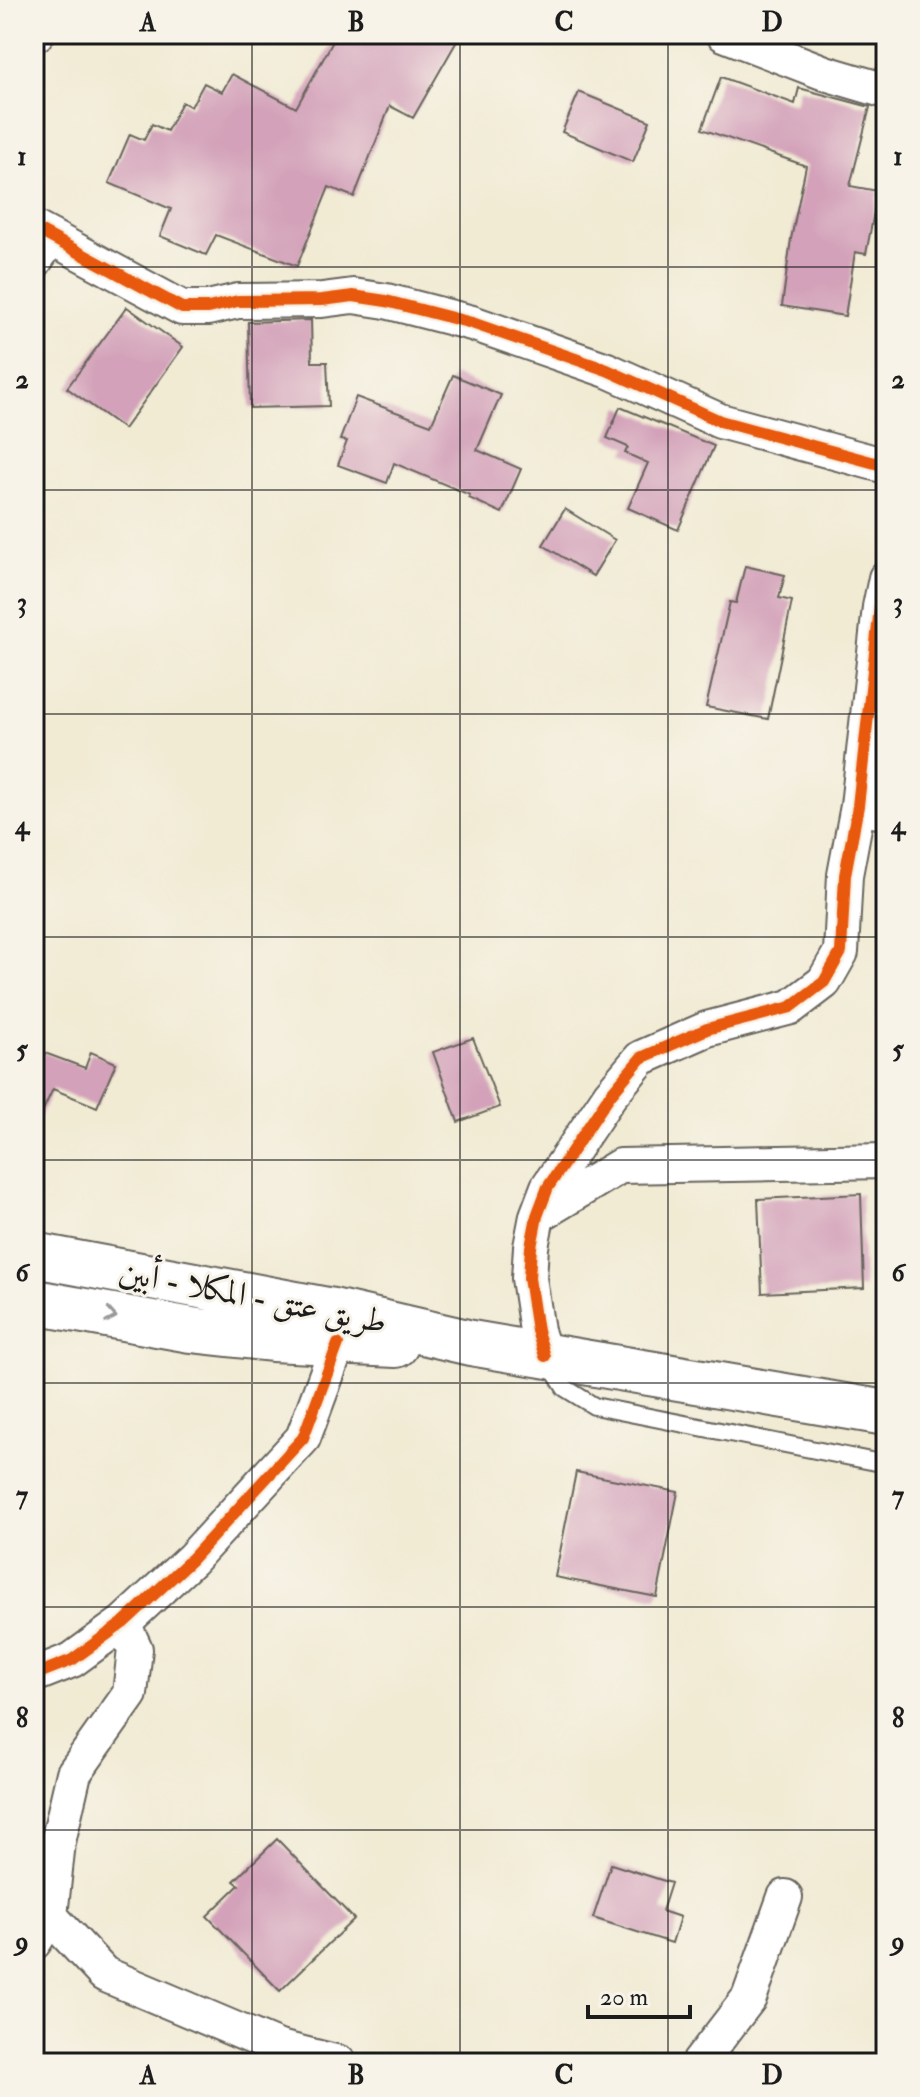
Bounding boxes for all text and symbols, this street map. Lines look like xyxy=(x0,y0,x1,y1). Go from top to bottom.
text: A xyxy=(139,7,157,39)
text: B xyxy=(347,7,365,39)
text: C xyxy=(554,7,574,39)
text: D xyxy=(761,7,783,39)
text: 1 xyxy=(17,141,27,173)
text: 1 xyxy=(893,141,903,173)
text: 2 xyxy=(15,364,29,396)
text: 2 xyxy=(891,364,905,396)
text: 3 xyxy=(17,587,27,619)
text: 3 xyxy=(893,587,903,619)
text: 4 xyxy=(14,810,31,842)
text: 4 xyxy=(890,810,907,842)
text: 5 xyxy=(16,1034,28,1066)
text: 5 xyxy=(892,1034,904,1066)
street label: طريق عتق - المكلا - أبين xyxy=(115,1247,391,1344)
text: 6 xyxy=(15,1257,30,1289)
text: 6 xyxy=(891,1257,906,1289)
one-way arrow xyxy=(104,1306,118,1323)
text: 7 xyxy=(16,1480,28,1512)
text: 7 xyxy=(892,1480,904,1512)
text: 8 xyxy=(16,1703,28,1735)
text: 8 xyxy=(892,1703,904,1735)
text: 9 xyxy=(12,1926,29,1958)
text: 9 xyxy=(888,1926,905,1958)
scale bar xyxy=(588,1969,690,2019)
text: 20 m xyxy=(600,1982,649,2013)
text: A xyxy=(139,2060,157,2092)
text: B xyxy=(347,2060,365,2092)
text: C xyxy=(554,2060,574,2092)
text: D xyxy=(761,2060,783,2092)

